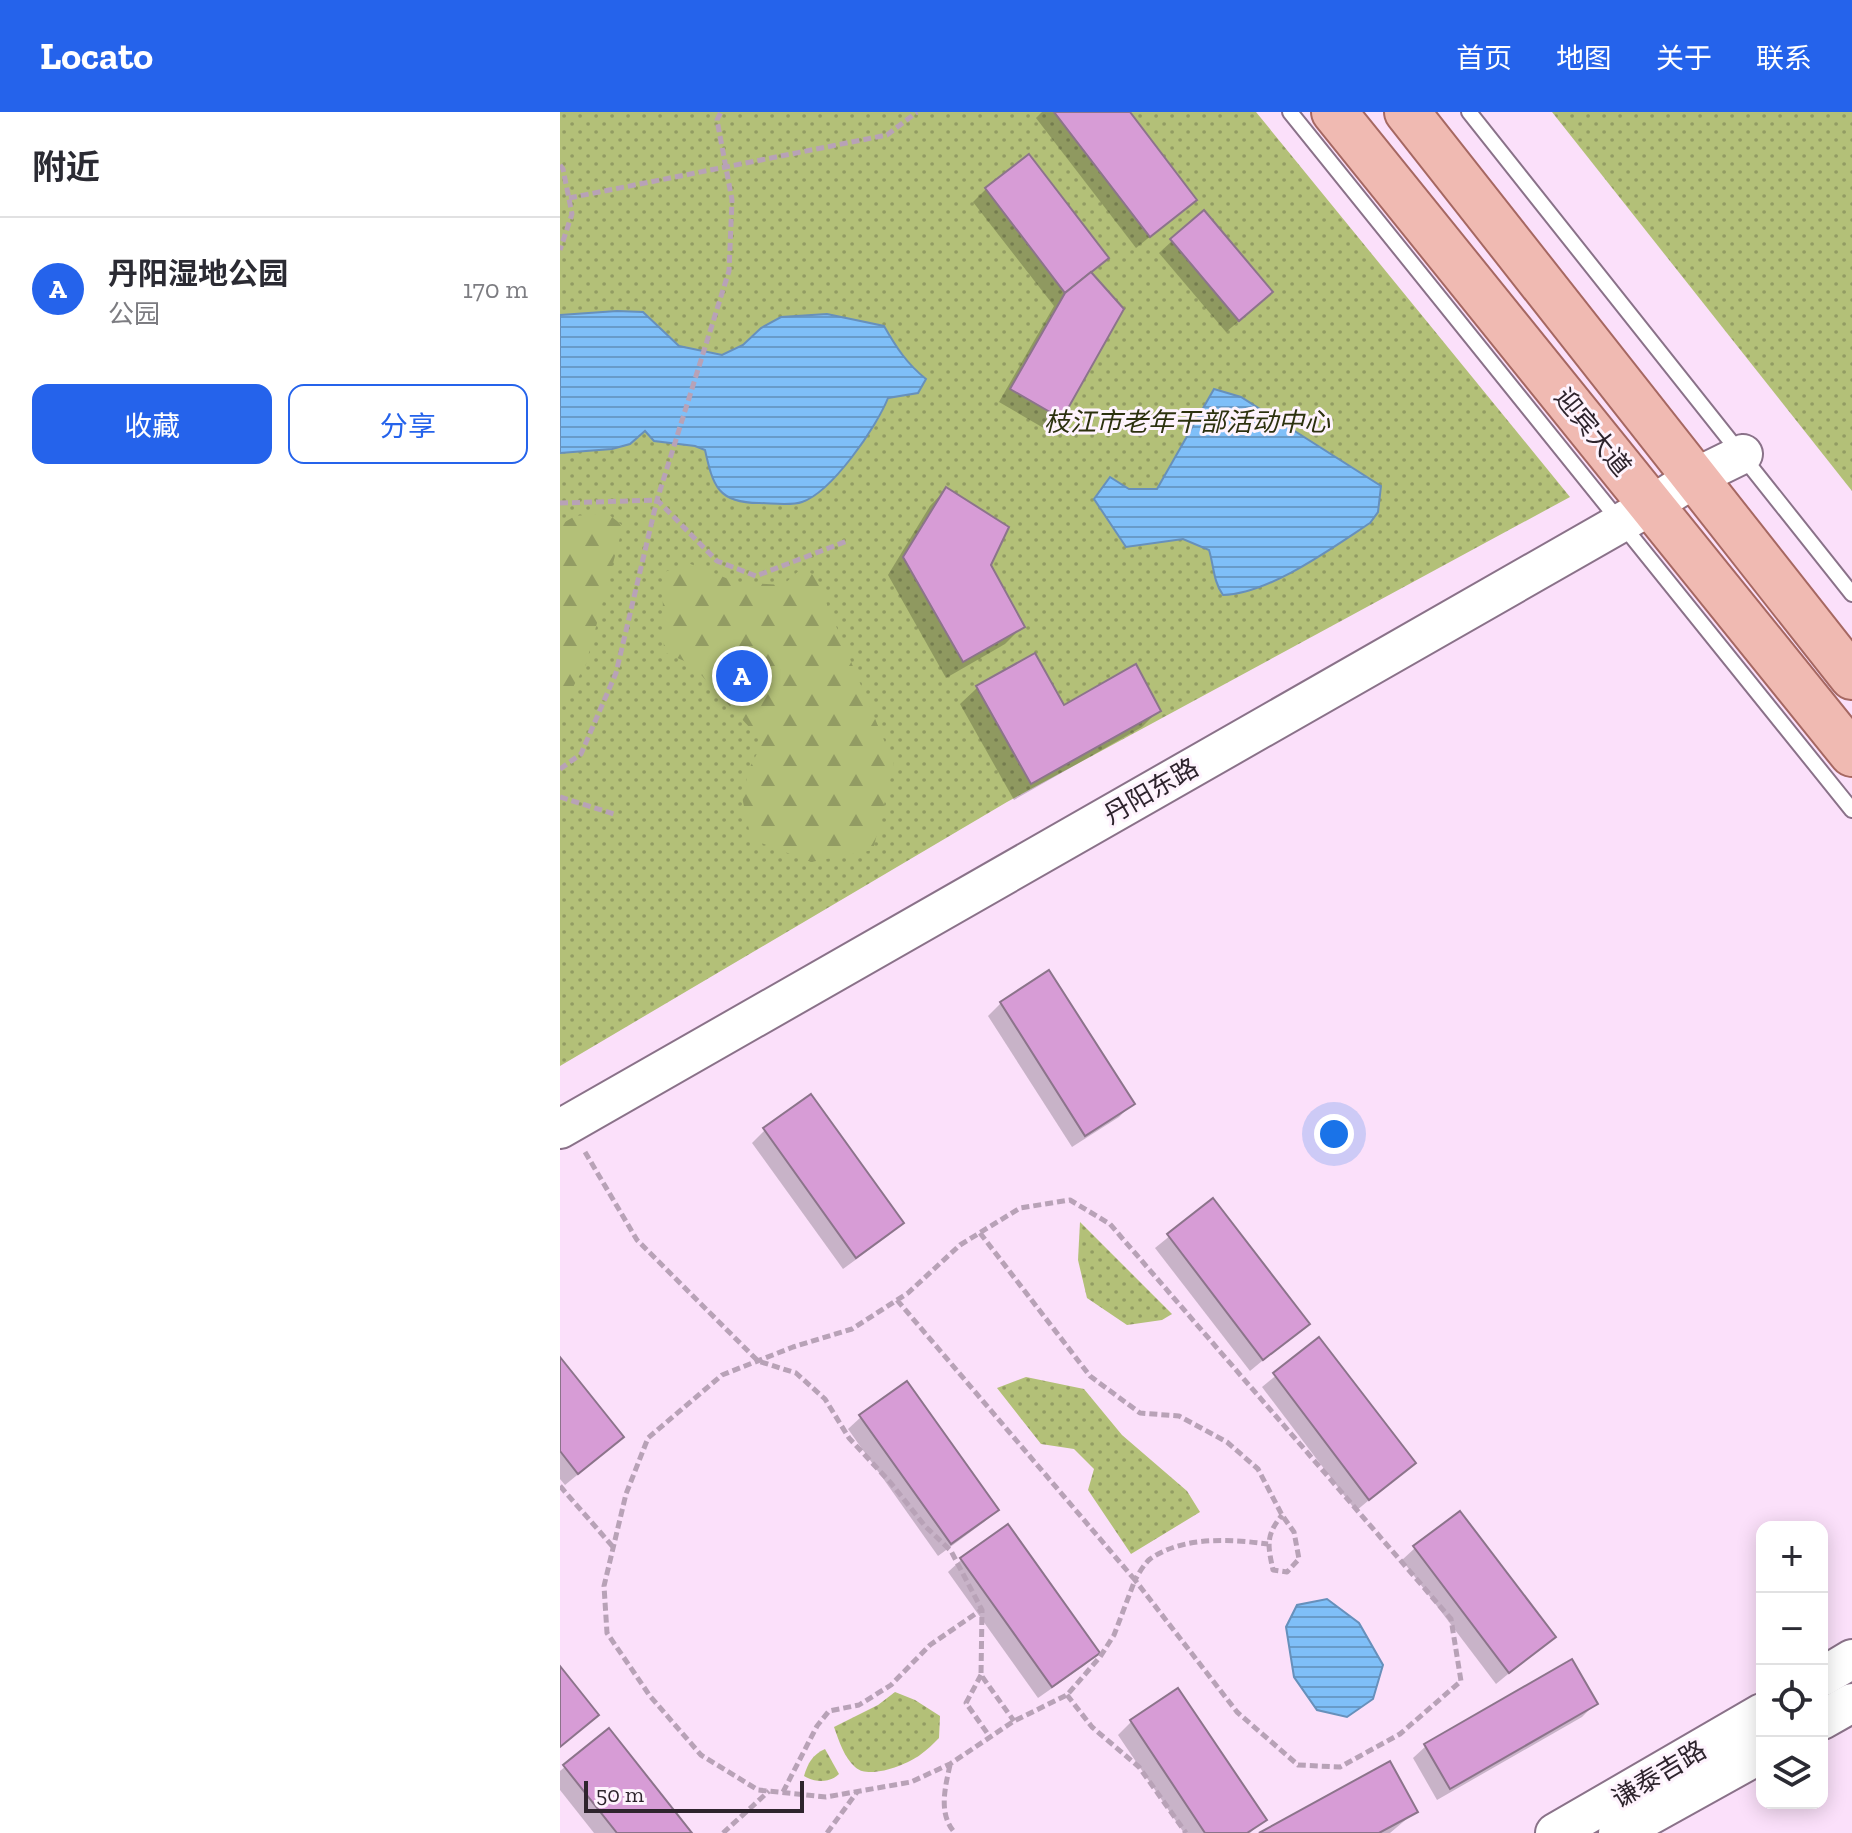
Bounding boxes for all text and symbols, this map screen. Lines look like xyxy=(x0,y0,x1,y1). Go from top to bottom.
text: Locato xyxy=(40,33,153,79)
text: 首页 xyxy=(1456,42,1512,75)
text: 地图 xyxy=(1556,42,1612,75)
text: 关于 xyxy=(1656,42,1712,75)
text: 联系 xyxy=(1756,42,1812,75)
text: 附近 xyxy=(32,147,100,188)
text: 丹阳湿地公园 xyxy=(108,256,288,292)
text: A xyxy=(49,273,67,305)
text: 170 m xyxy=(463,273,528,305)
text: 公园 xyxy=(108,298,160,330)
street label: 迎宾大道 xyxy=(1548,382,1638,482)
button: 收藏 xyxy=(32,384,272,464)
button: 分享 xyxy=(288,384,528,464)
park label: 枝江市老年干部活动中心 xyxy=(1044,406,1331,438)
pin: A xyxy=(716,646,768,706)
street label: 丹阳东路 xyxy=(1098,751,1204,831)
your location xyxy=(1314,1114,1354,1154)
map controls xyxy=(1756,1521,1828,1809)
button: + xyxy=(1756,1521,1828,1593)
button: − xyxy=(1756,1593,1828,1665)
button: locate xyxy=(1756,1665,1828,1737)
street label: 谦泰吉路 xyxy=(1606,1733,1712,1815)
button: layers xyxy=(1756,1737,1828,1809)
scale bar xyxy=(584,1777,804,1813)
text: 50 m xyxy=(596,1781,644,1808)

